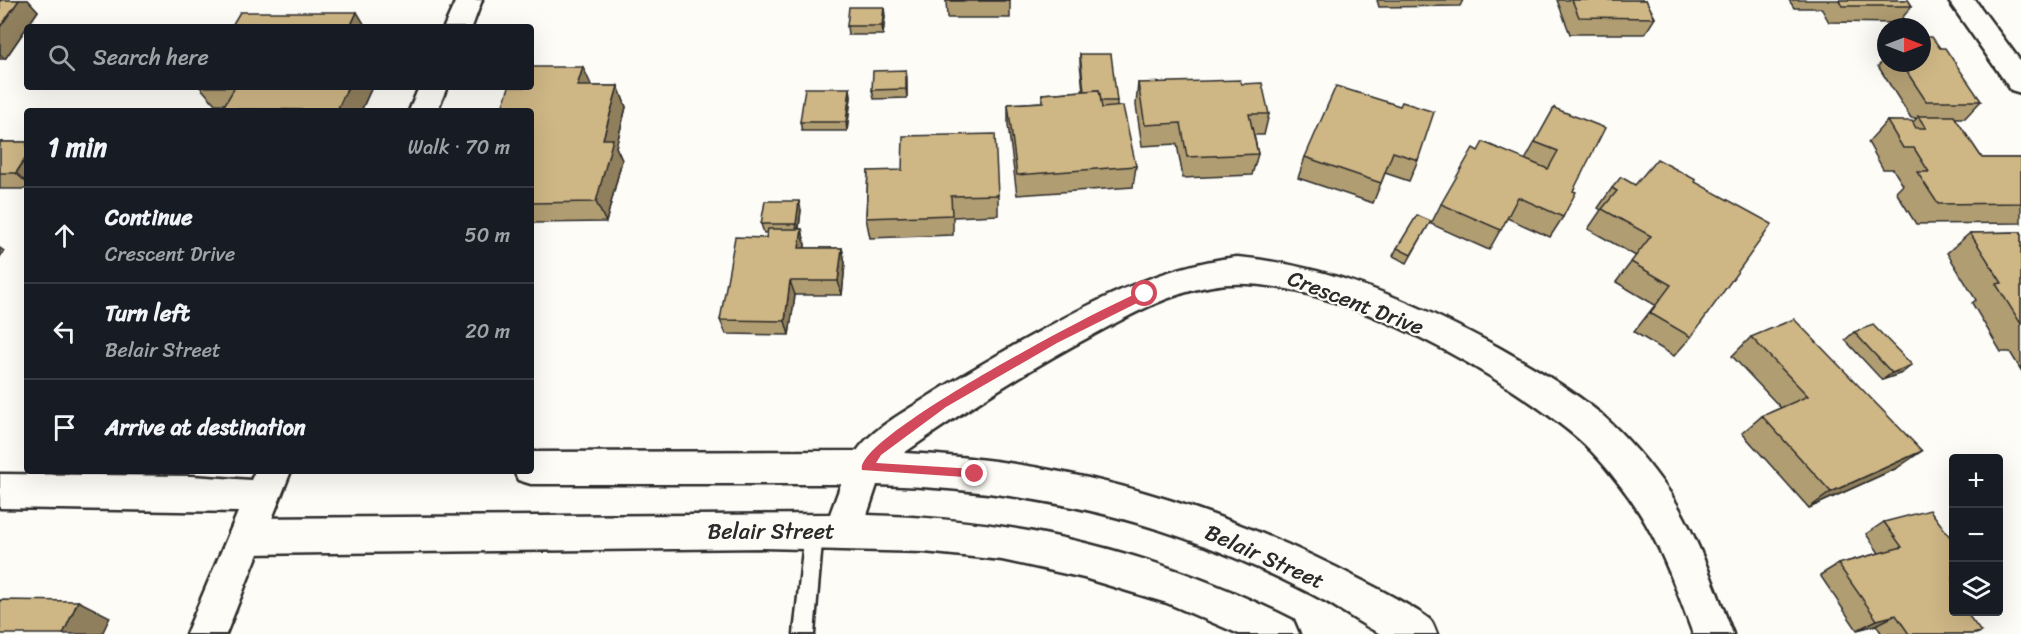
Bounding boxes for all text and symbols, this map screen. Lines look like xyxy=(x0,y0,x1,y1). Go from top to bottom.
north arrow xyxy=(1877,18,1931,72)
search box xyxy=(24,24,534,90)
text: Search here xyxy=(93,38,209,77)
icon: search xyxy=(45,41,78,74)
text: 1 min xyxy=(48,124,107,170)
text: Walk · 70 m xyxy=(408,130,510,165)
text: Continue xyxy=(105,198,193,237)
text: 50 m xyxy=(465,218,510,253)
icon: ahead xyxy=(48,219,81,252)
text: Crescent Drive xyxy=(105,237,235,272)
street label: Crescent Drive xyxy=(1282,259,1430,346)
route start xyxy=(1131,280,1157,306)
text: Turn left xyxy=(105,294,190,333)
text: 20 m xyxy=(465,314,510,349)
icon: left xyxy=(48,315,81,348)
text: Belair Street xyxy=(105,333,221,368)
text: Arrive at destination xyxy=(105,408,306,447)
icon: arrive xyxy=(48,411,81,444)
map controls xyxy=(1949,454,2003,616)
button: + xyxy=(1949,454,2003,508)
route end xyxy=(961,460,987,486)
button: − xyxy=(1949,508,2003,562)
street label: Belair Street xyxy=(707,512,835,551)
street label: Belair Street xyxy=(1199,513,1331,600)
button: layers xyxy=(1949,562,2003,616)

